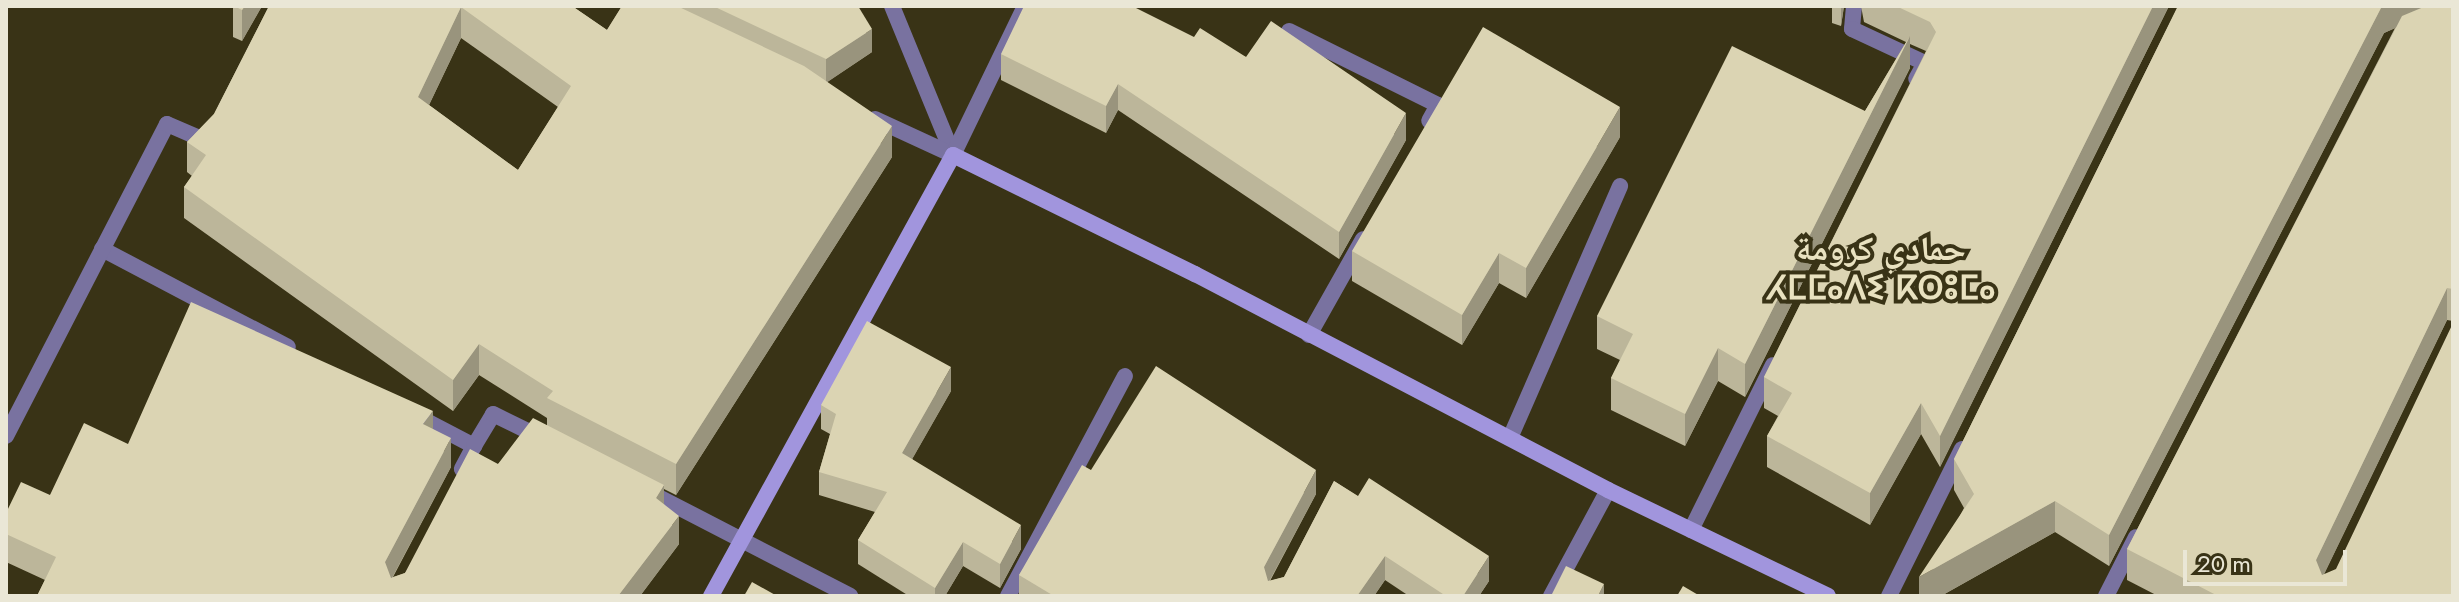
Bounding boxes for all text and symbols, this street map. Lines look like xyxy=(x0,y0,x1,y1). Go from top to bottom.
district label: حمادي كرومة ⵃⵎⵎⴰⴷⵉ ⴽⵔⵓⵎⴰ xyxy=(1767,228,1995,308)
scale bar xyxy=(2187,534,2351,584)
text: 20 m xyxy=(2197,546,2251,581)

